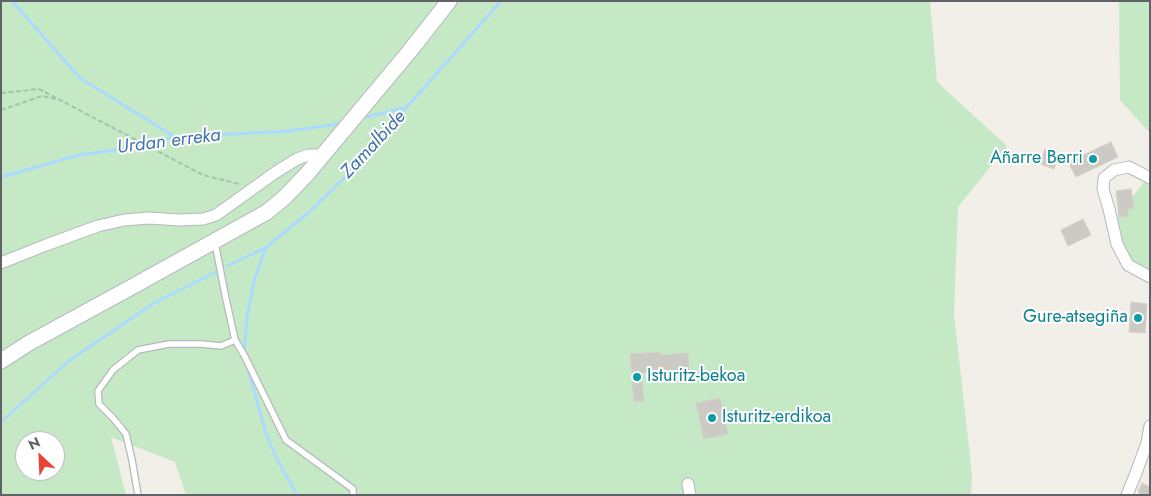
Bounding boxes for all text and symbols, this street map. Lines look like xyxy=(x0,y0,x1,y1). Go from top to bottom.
water label: Zamalbide xyxy=(337,106,411,184)
water label: Urdan erreka xyxy=(116,124,222,160)
place label: Añarre Berri xyxy=(990,148,1083,170)
marker: Añarre Berri xyxy=(1087,153,1099,165)
place label: Gure-atsegiña xyxy=(1023,307,1128,329)
marker: Gure-atsegiña xyxy=(1132,312,1144,324)
place label: Isturitz-bekoa xyxy=(647,366,745,388)
marker: Isturitz-bekoa xyxy=(631,371,643,383)
place label: Isturitz-erdikoa xyxy=(722,407,831,429)
marker: Isturitz-erdikoa xyxy=(706,412,718,424)
north arrow xyxy=(15,431,65,481)
text: N xyxy=(25,432,43,455)

